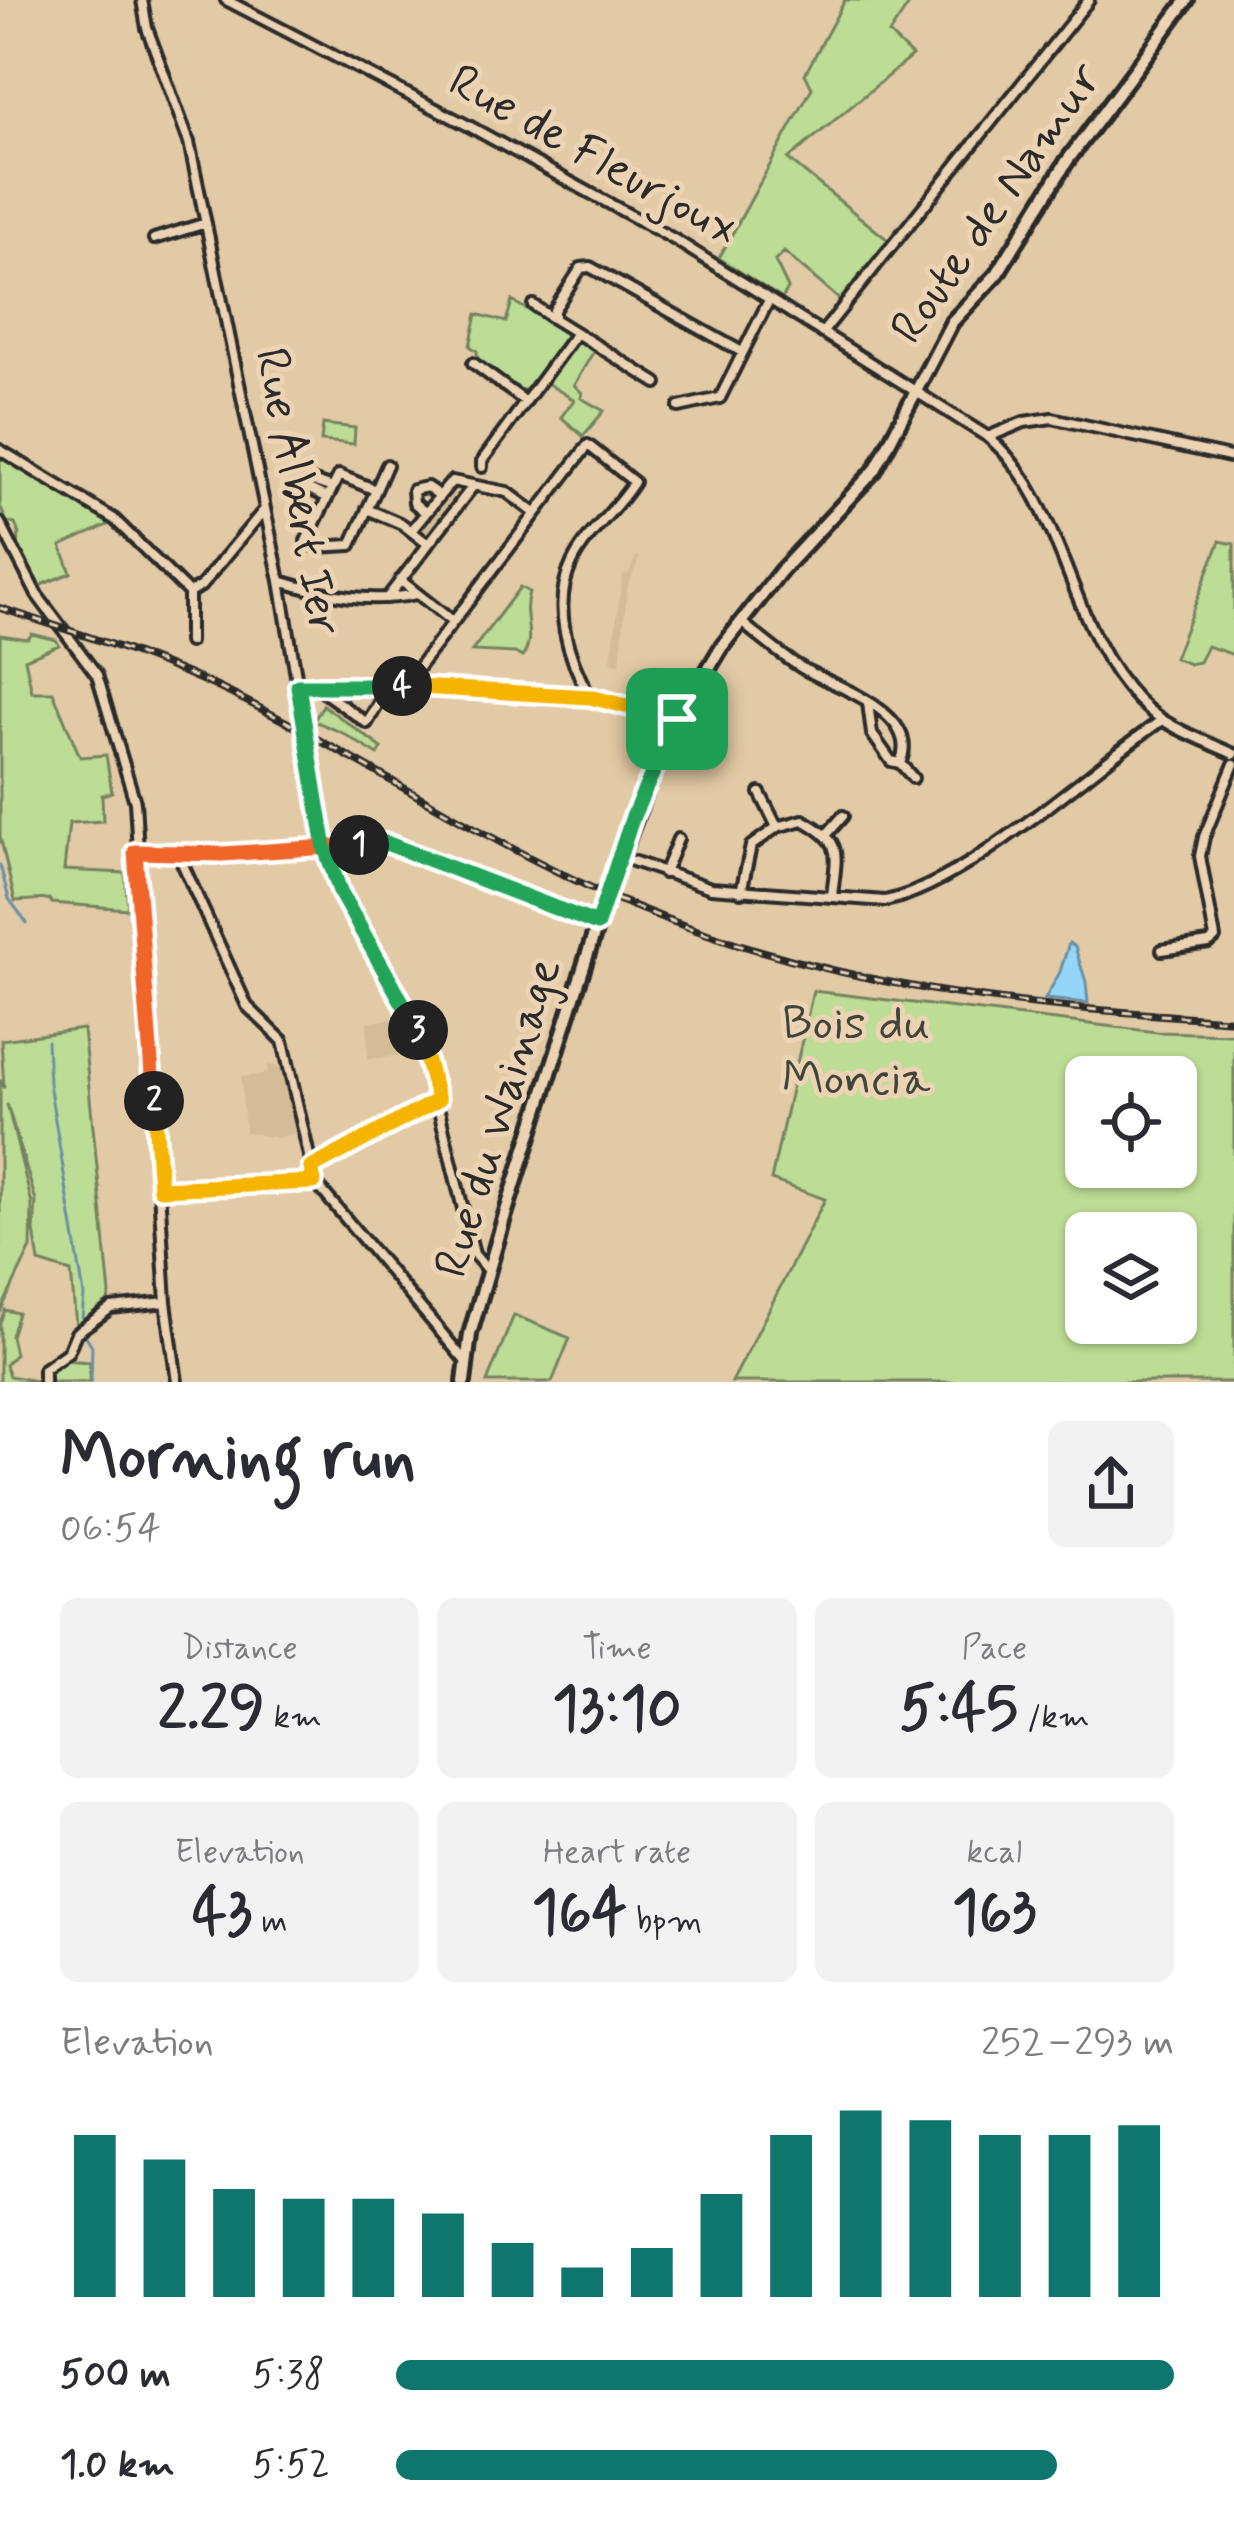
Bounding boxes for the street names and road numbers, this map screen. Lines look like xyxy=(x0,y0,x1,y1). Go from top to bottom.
street label: Rue de Fleurjoux xyxy=(437,50,749,262)
street label: Route de Namur xyxy=(877,51,1118,357)
street label: Rue Albert Ier xyxy=(238,343,356,641)
street label: Rue du Wainage xyxy=(421,951,577,1285)

